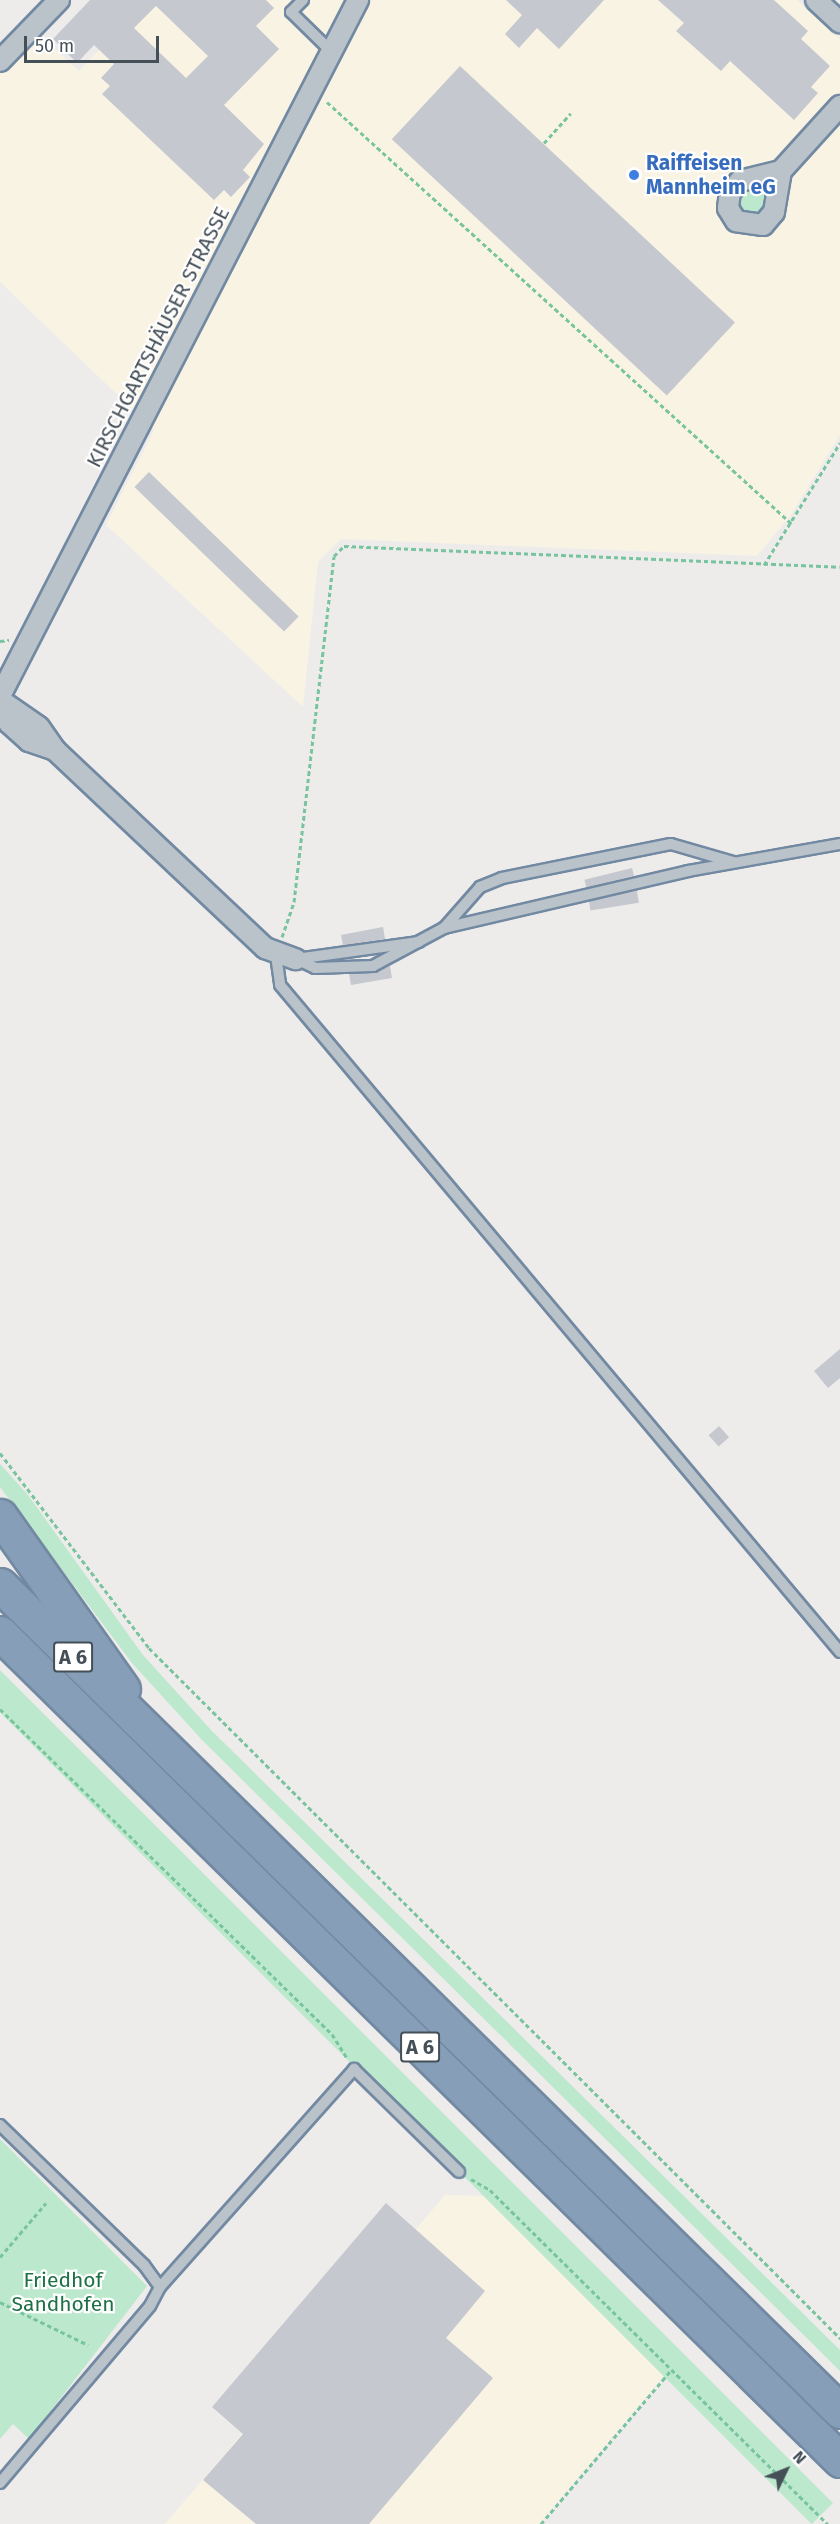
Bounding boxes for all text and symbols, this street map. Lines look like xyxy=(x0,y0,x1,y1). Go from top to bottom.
scale bar xyxy=(27,24,162,62)
text: 50 m xyxy=(35,35,74,57)
place label: Raiffeisen Mannheim eG xyxy=(646,150,776,200)
marker: Raiffeisen Mannheim eG xyxy=(627,168,641,182)
street label: KIRSCHGARTSHÄUSER STRASSE xyxy=(81,202,235,472)
road number: A 6 xyxy=(52,1640,94,1674)
road number: A 6 xyxy=(399,2030,441,2064)
park label: Friedhof Sandhofen xyxy=(12,2267,114,2317)
north arrow xyxy=(756,2440,816,2500)
text: N xyxy=(789,2447,810,2468)

